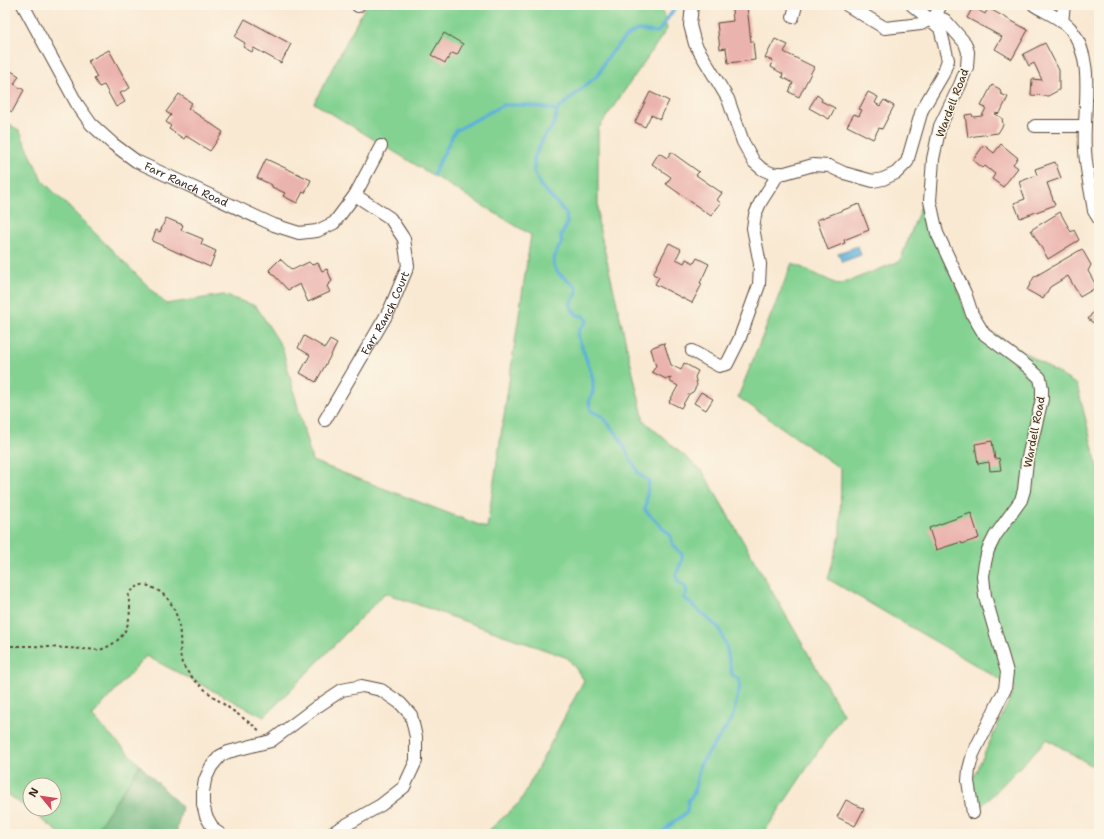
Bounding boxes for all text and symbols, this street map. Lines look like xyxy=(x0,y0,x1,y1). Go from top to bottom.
street label: Wardell Road xyxy=(932,67,972,140)
street label: Farr Ranch Road xyxy=(142,159,230,211)
street label: Farr Ranch Court xyxy=(358,269,413,358)
street label: Wardell Road xyxy=(1020,395,1049,469)
north arrow xyxy=(22,777,62,817)
text: N xyxy=(25,785,43,800)

